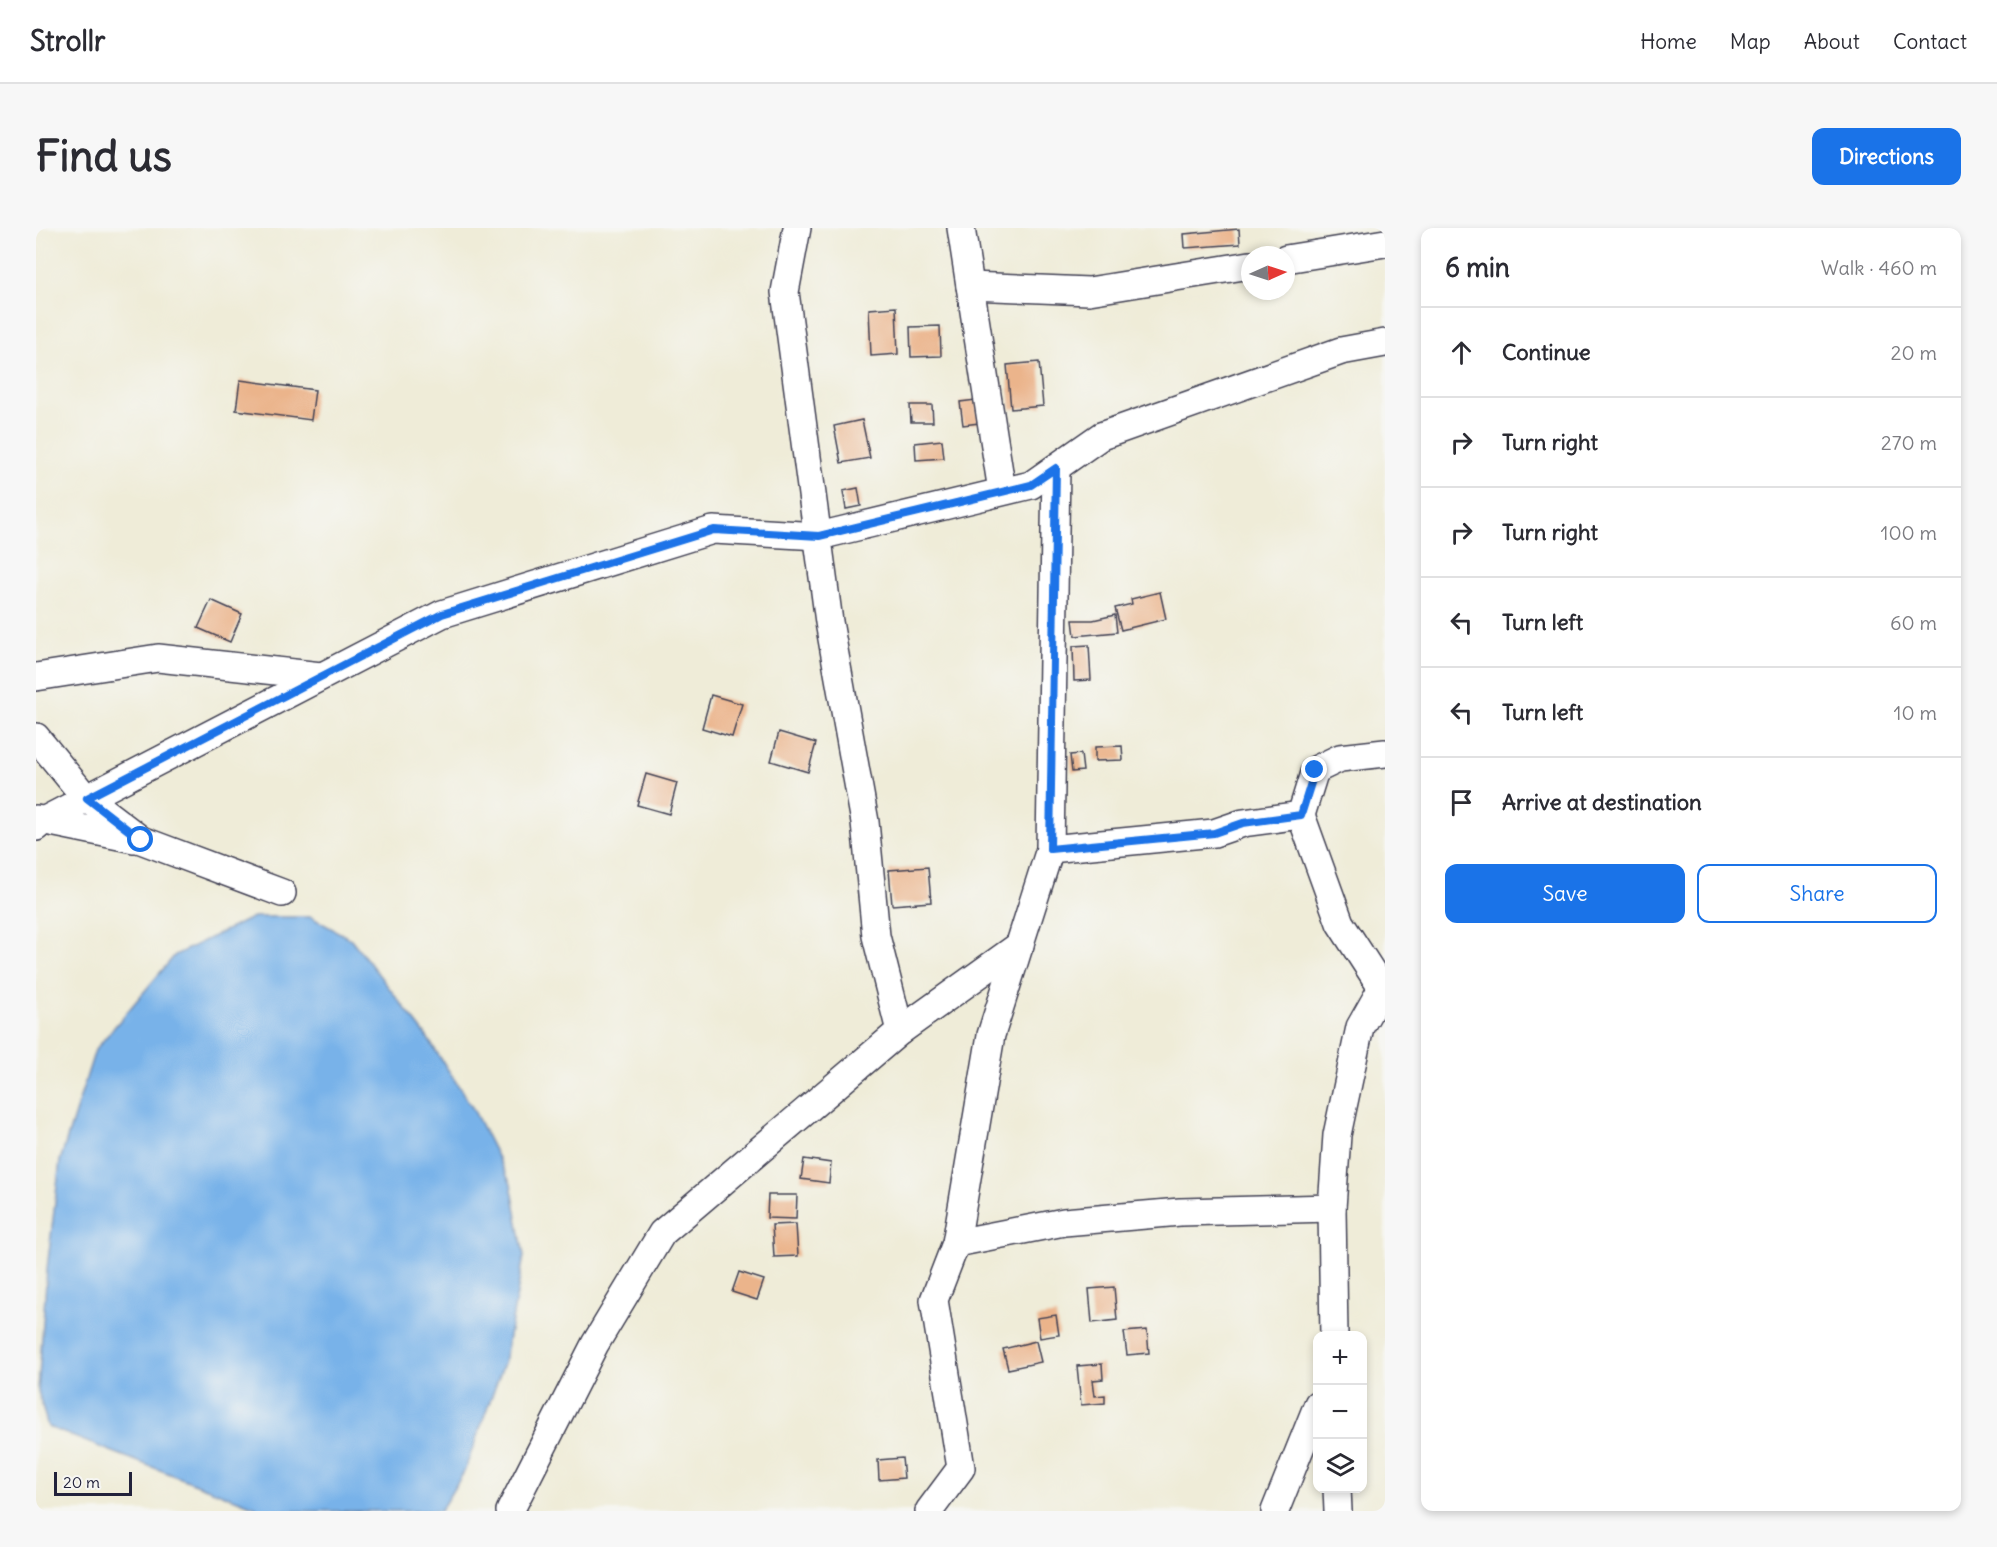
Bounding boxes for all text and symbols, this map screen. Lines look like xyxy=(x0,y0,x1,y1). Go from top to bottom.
text: Strollr xyxy=(30,23,105,59)
text: Home xyxy=(1640,28,1697,55)
text: Map xyxy=(1730,28,1771,55)
text: About xyxy=(1804,28,1860,55)
text: Contact xyxy=(1893,28,1967,55)
button: Directions xyxy=(1812,128,1961,185)
text: Find us xyxy=(36,130,172,182)
north arrow xyxy=(1241,246,1295,300)
text: 6 min xyxy=(1445,251,1510,284)
text: Walk · 460 m xyxy=(1821,255,1937,280)
icon: ahead xyxy=(1445,336,1478,369)
text: Continue xyxy=(1502,338,1591,366)
text: 20 m xyxy=(1891,340,1937,365)
icon: right xyxy=(1445,426,1478,459)
text: Turn right xyxy=(1502,428,1598,456)
text: 270 m xyxy=(1881,430,1937,455)
icon: right xyxy=(1445,516,1478,549)
text: Turn right xyxy=(1502,518,1598,546)
text: 100 m xyxy=(1880,520,1937,545)
icon: left xyxy=(1445,606,1478,639)
text: Turn left xyxy=(1502,608,1583,636)
text: 60 m xyxy=(1890,610,1937,635)
icon: left xyxy=(1445,696,1478,729)
text: Turn left xyxy=(1502,698,1583,726)
text: 10 m xyxy=(1894,700,1937,725)
route end xyxy=(1301,756,1327,782)
icon: arrive xyxy=(1445,786,1478,819)
text: Arrive at destination xyxy=(1502,788,1702,816)
route start xyxy=(127,826,153,852)
button: Save xyxy=(1445,864,1685,923)
button: Share xyxy=(1697,864,1937,923)
map controls xyxy=(1313,1331,1367,1493)
button: + xyxy=(1313,1331,1367,1385)
button: − xyxy=(1313,1385,1367,1439)
button: layers xyxy=(1313,1439,1367,1493)
scale bar xyxy=(54,1469,132,1496)
text: 20 m xyxy=(63,1472,100,1492)

